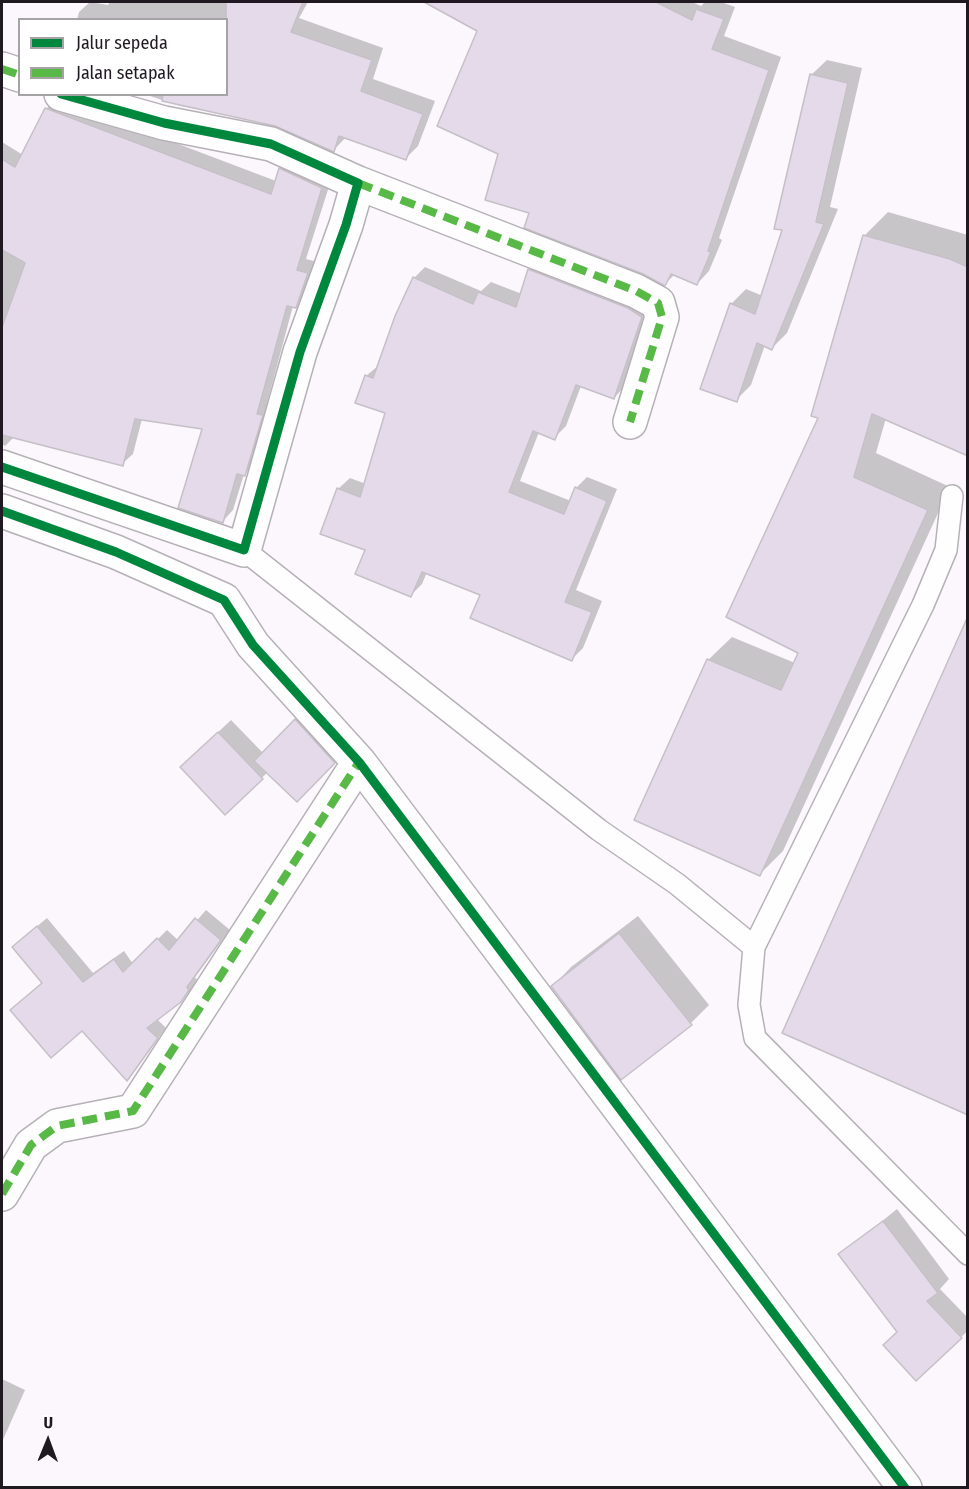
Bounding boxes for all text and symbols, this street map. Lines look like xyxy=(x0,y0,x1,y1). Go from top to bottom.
legend xyxy=(18,18,228,96)
text: Jalur sepeda xyxy=(76,32,168,54)
text: Jalan setapak xyxy=(76,62,175,84)
north arrow xyxy=(18,1411,78,1471)
text: U xyxy=(43,1413,53,1432)

